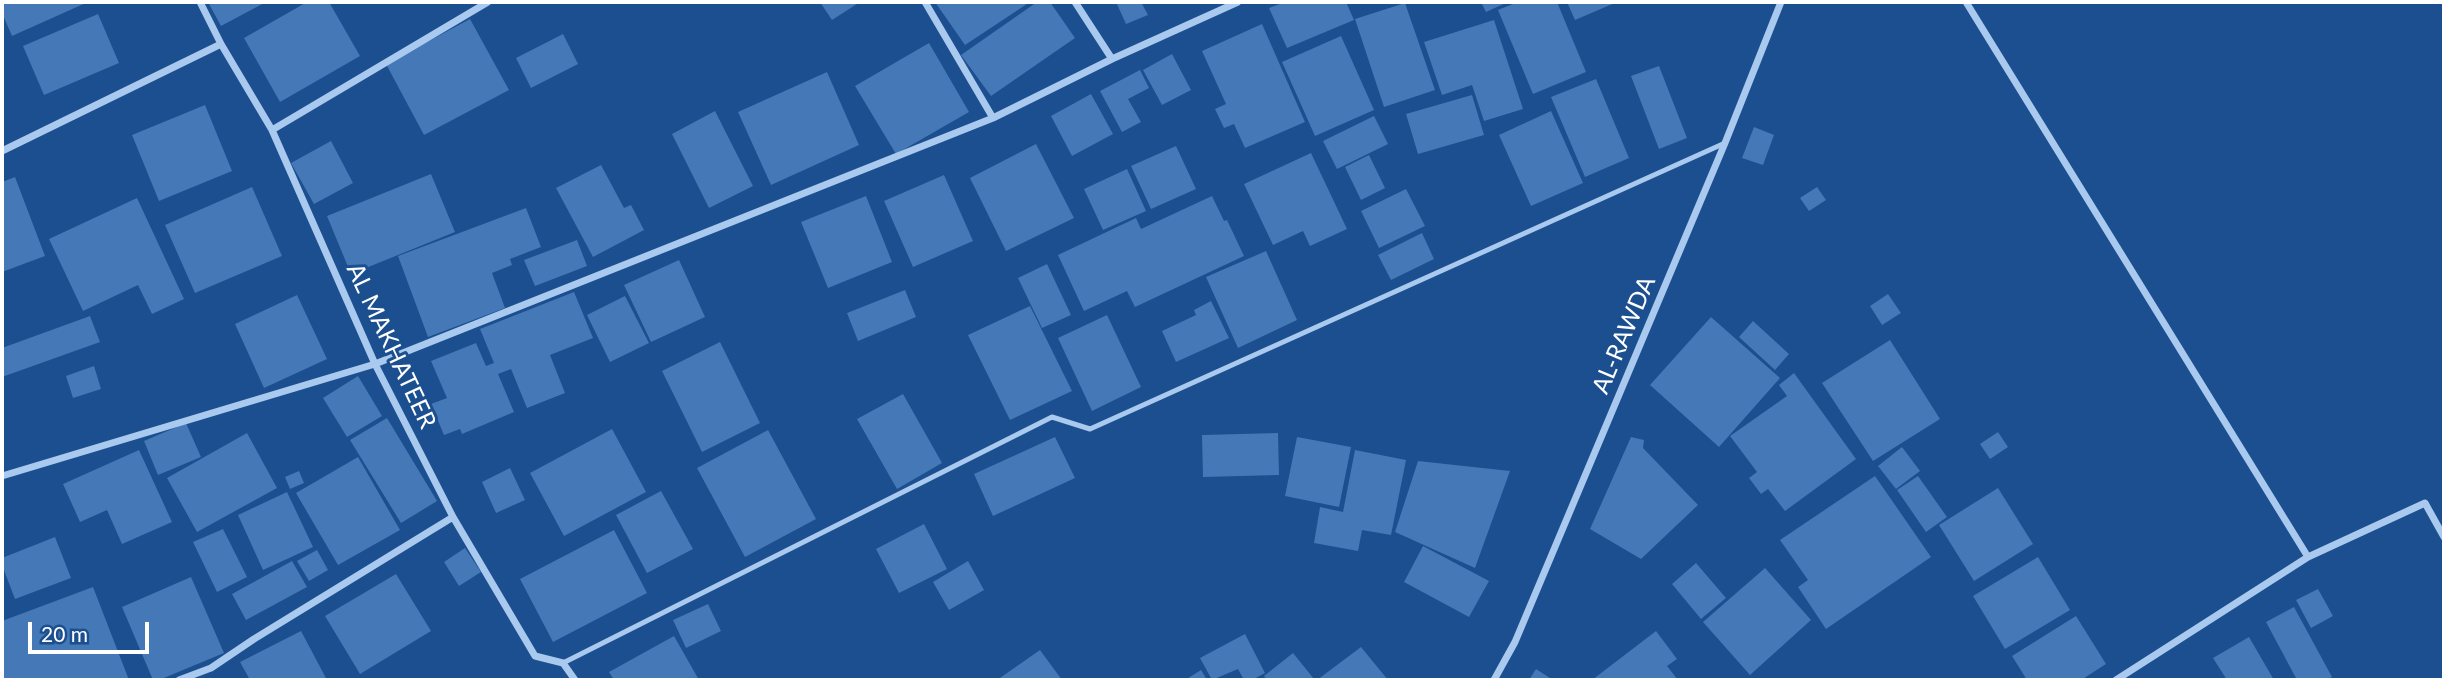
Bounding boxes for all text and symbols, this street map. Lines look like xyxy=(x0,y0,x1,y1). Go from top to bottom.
street label: AL MAKHATEER xyxy=(340,259,442,433)
street label: AL-RAWDA xyxy=(1586,272,1662,398)
scale bar xyxy=(32,608,152,652)
text: 20 m xyxy=(41,621,88,646)

